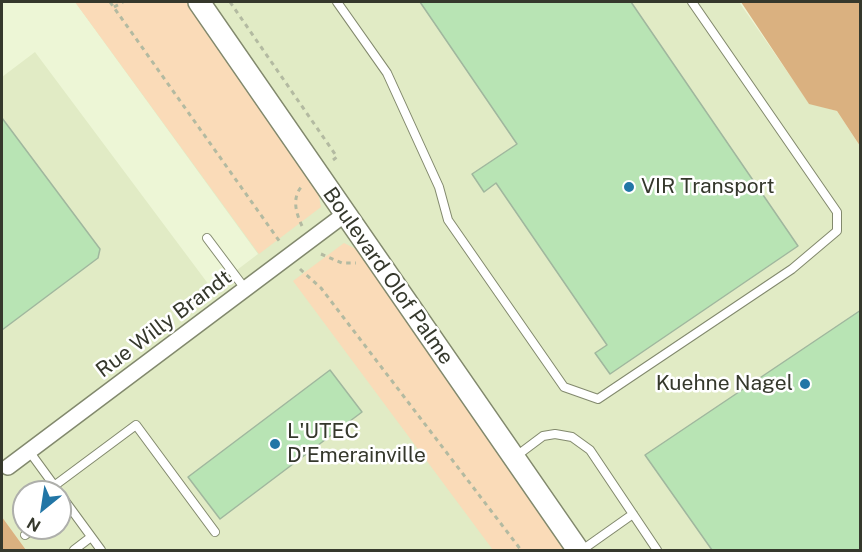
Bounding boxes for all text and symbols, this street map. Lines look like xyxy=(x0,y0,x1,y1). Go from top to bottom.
place label: VIR Transport xyxy=(641,174,775,200)
marker: VIR Transport xyxy=(622,180,636,194)
street label: Boulevard Olof Palme xyxy=(317,183,459,369)
street label: Rue Willy Brandt xyxy=(91,265,237,383)
place label: Kuehne Nagel xyxy=(656,371,793,397)
marker: Kuehne Nagel xyxy=(798,377,812,391)
place label: L'UTEC D'Emerainville xyxy=(287,419,426,469)
marker: L'UTEC D'Emerainville xyxy=(268,437,282,451)
north arrow xyxy=(12,480,72,540)
text: N xyxy=(24,513,44,536)

